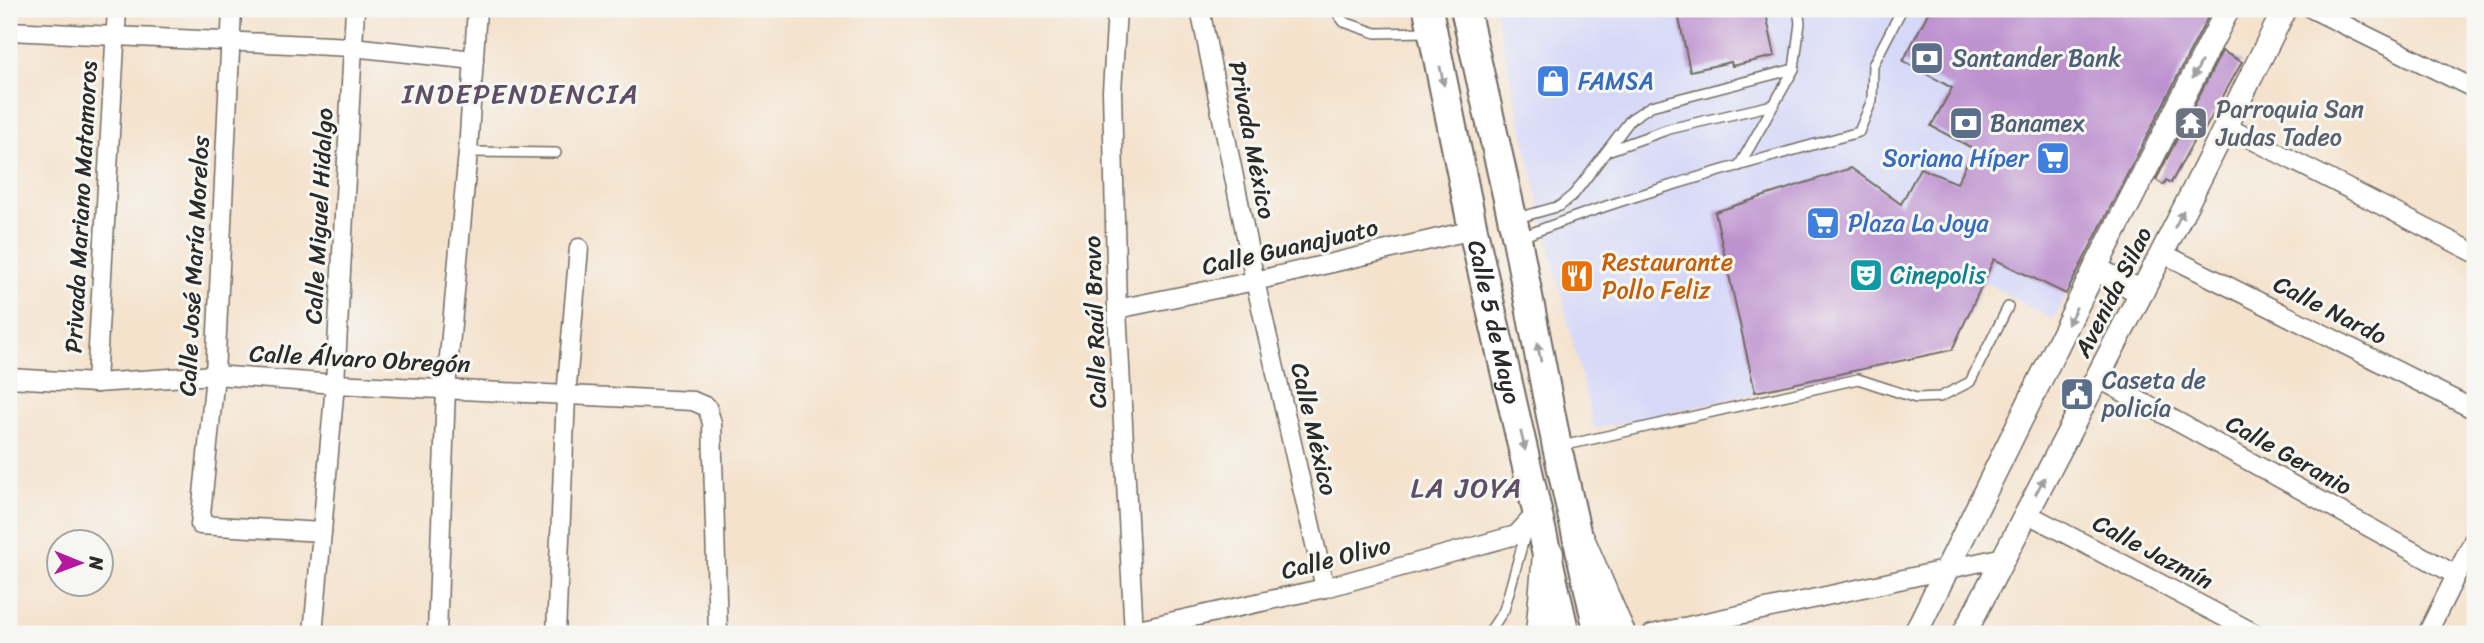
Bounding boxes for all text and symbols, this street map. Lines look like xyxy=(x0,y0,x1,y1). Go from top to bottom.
place label: Santander Bank xyxy=(1952,37,2121,79)
bank icon: Santander Bank xyxy=(1908,39,1946,77)
street label: Privada México xyxy=(1216,57,1288,223)
street label: Privada Mariano Matamoros xyxy=(52,60,110,354)
place label: FAMSA xyxy=(1578,60,1654,102)
one-way arrow xyxy=(2192,60,2204,80)
shop icon: FAMSA xyxy=(1534,62,1572,100)
one-way arrow xyxy=(1436,65,1447,87)
district label: INDEPENDENCIA xyxy=(401,69,640,118)
place label: Parroquia San Judas Tadeo xyxy=(2215,88,2364,158)
place label: Banamex xyxy=(1990,102,2085,144)
bank icon: Banamex xyxy=(1947,104,1985,142)
temple icon: Parroquia San Judas Tadeo xyxy=(2172,104,2210,142)
street label: Calle Miguel Hidalgo xyxy=(292,107,346,325)
street label: Calle José María Morelos xyxy=(166,134,222,397)
place label: Soriana Híper xyxy=(1883,137,2030,179)
supermarket icon: Soriana Híper xyxy=(2034,139,2072,177)
place label: Plaza La Joya xyxy=(1848,202,1989,244)
supermarket icon: Plaza La Joya xyxy=(1804,204,1842,242)
street label: Calle Guanajuato xyxy=(1198,206,1382,288)
one-way arrow xyxy=(2173,209,2185,229)
street label: Avenida Silao xyxy=(2062,219,2164,366)
street label: Calle Raúl Bravo xyxy=(1071,235,1119,409)
street label: Calle 5 de Mayo xyxy=(1455,236,1533,408)
place label: Restaurante Pollo Feliz xyxy=(1602,241,1733,311)
place label: Cinepolis xyxy=(1890,254,1987,296)
theatre icon: Cinepolis xyxy=(1847,256,1885,294)
restaurant icon: Restaurante Pollo Feliz xyxy=(1558,257,1596,295)
street label: Calle Nardo xyxy=(2266,263,2394,357)
one-way arrow xyxy=(2067,306,2078,326)
street label: Calle Álvaro Obregón xyxy=(248,332,472,386)
one-way arrow xyxy=(1533,341,1544,363)
street label: Calle México xyxy=(1278,358,1350,500)
place label: Caseta de policía xyxy=(2101,359,2206,429)
public building icon: Caseta de policía xyxy=(2058,375,2096,413)
street label: Calle Geranio xyxy=(2218,403,2360,507)
one-way arrow xyxy=(1517,430,1528,452)
district label: LA JOYA xyxy=(1410,463,1524,512)
one-way arrow xyxy=(2034,476,2046,496)
street label: Calle Jazmín xyxy=(2085,502,2221,602)
street label: Calle Olivo xyxy=(1277,524,1395,592)
north arrow xyxy=(46,528,116,598)
text: N xyxy=(80,555,113,571)

